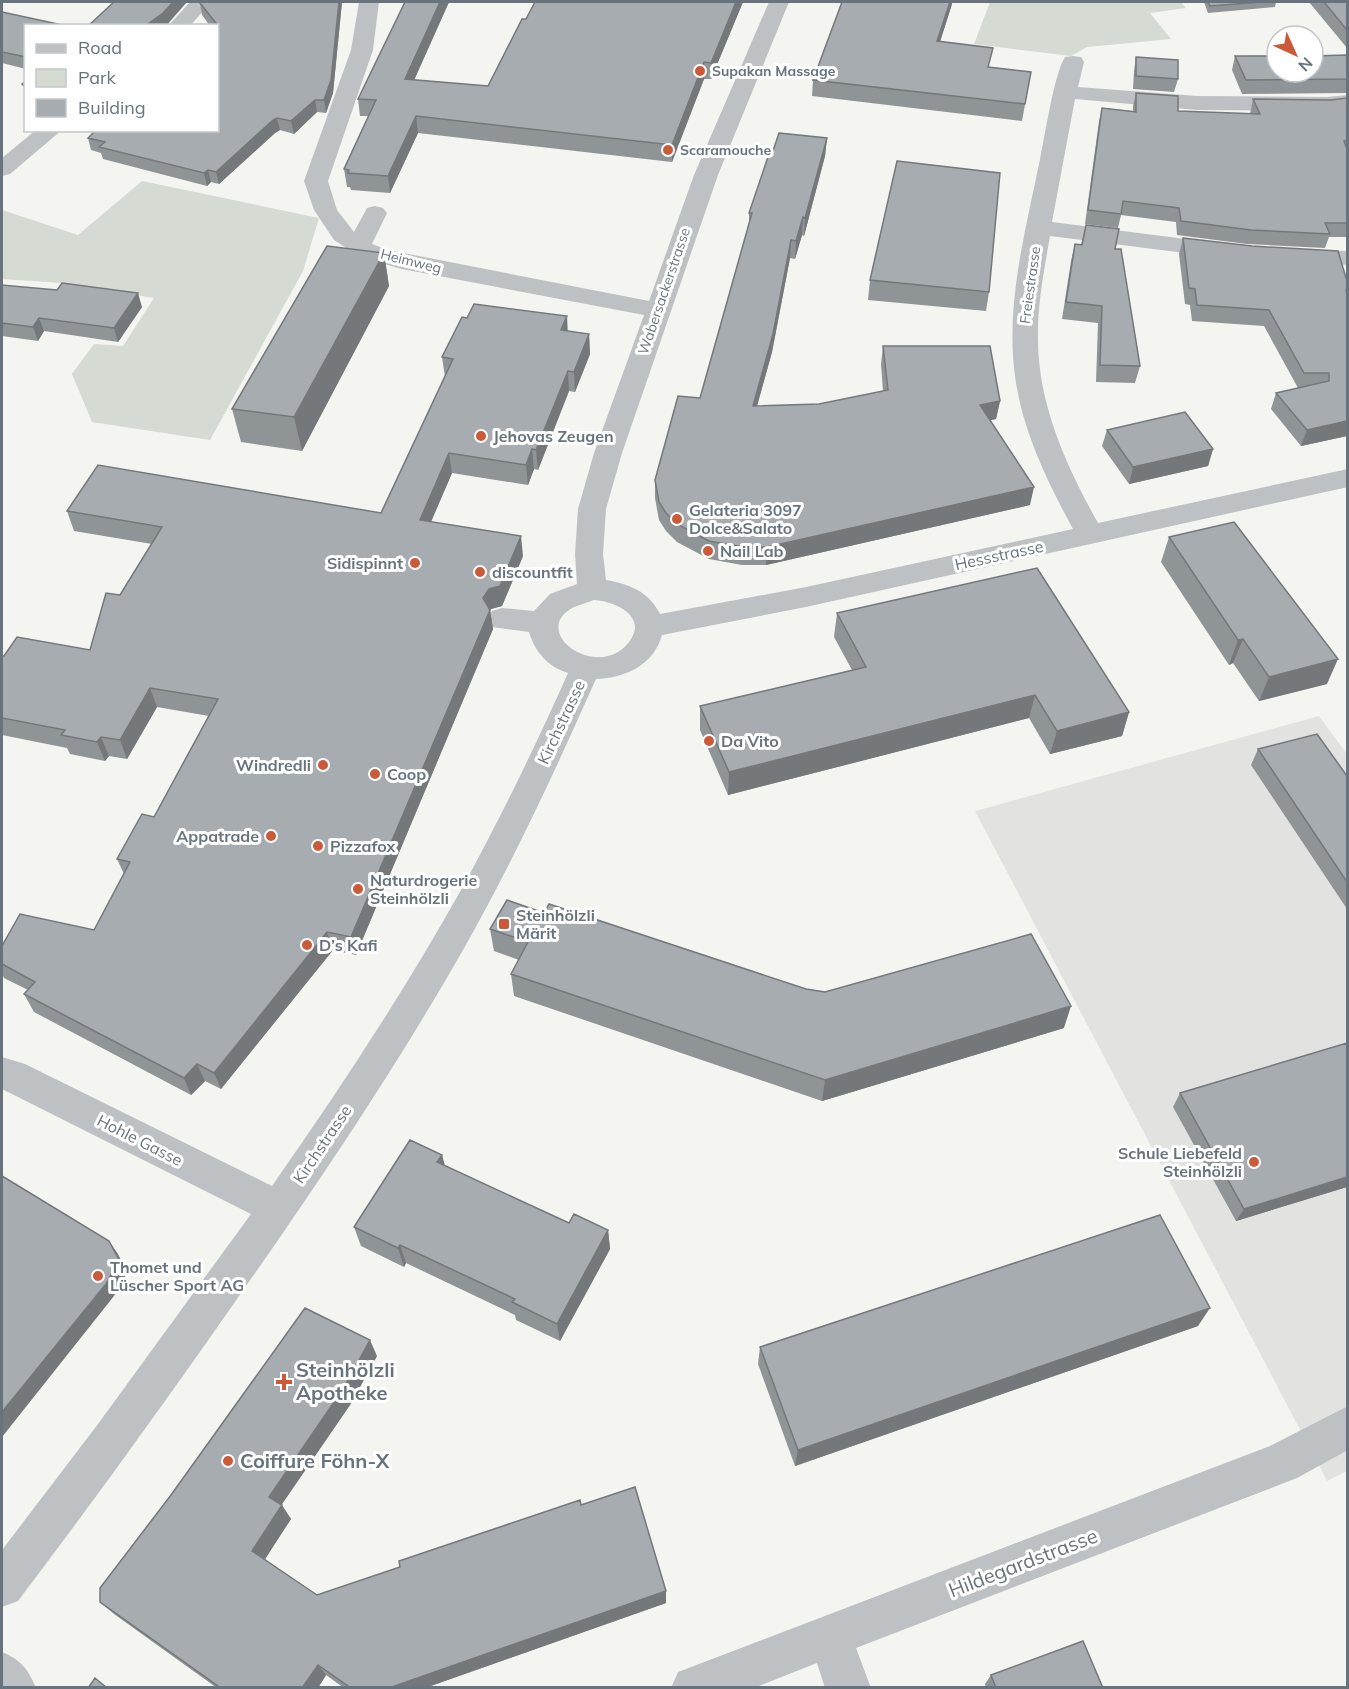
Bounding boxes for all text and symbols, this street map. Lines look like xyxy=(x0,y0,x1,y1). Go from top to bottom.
legend xyxy=(24,24,219,132)
north arrow xyxy=(1265,24,1325,84)
text: Road xyxy=(78,36,122,59)
text: N xyxy=(1294,53,1317,76)
place label: Supakan Massage xyxy=(712,62,836,80)
marker: Supakan Massage xyxy=(693,64,707,78)
text: Park xyxy=(78,66,117,89)
text: Building xyxy=(78,96,146,119)
place label: Scaramouche xyxy=(680,141,772,159)
marker: Scaramouche xyxy=(661,143,675,157)
street label: Wabersackerstrasse xyxy=(634,225,694,357)
street label: Heimweg xyxy=(379,245,443,277)
street label: Freiestrasse xyxy=(1016,245,1044,325)
place label: Jehovas Zeugen xyxy=(493,426,614,446)
marker: Jehovas Zeugen xyxy=(474,429,488,443)
place label: Gelateria 3097 Dolce&Salato xyxy=(689,500,802,538)
marker: Gelateria 3097 Dolce&Salato xyxy=(670,512,684,526)
street label: Hessstrasse xyxy=(953,536,1045,574)
place label: Nail Lab xyxy=(720,541,784,561)
marker: Nail Lab xyxy=(701,544,715,558)
place label: Sidispinnt xyxy=(327,553,403,573)
marker: Sidispinnt xyxy=(408,556,422,570)
place label: discountfit xyxy=(492,562,573,582)
marker: discountfit xyxy=(473,565,487,579)
street label: Kirchstrasse xyxy=(533,677,589,767)
place label: Da Vito xyxy=(721,731,779,751)
marker: Da Vito xyxy=(702,734,716,748)
place label: Windredli xyxy=(236,755,311,775)
marker: Windredli xyxy=(316,758,330,772)
place label: Coop xyxy=(387,764,426,784)
marker: Coop xyxy=(368,767,382,781)
place label: Appatrade xyxy=(176,826,259,846)
marker: Appatrade xyxy=(264,829,278,843)
place label: Pizzafox xyxy=(330,836,395,856)
marker: Pizzafox xyxy=(311,839,325,853)
place label: Naturdrogerie Steinhölzli xyxy=(370,870,477,908)
marker: Naturdrogerie Steinhölzli xyxy=(351,882,365,896)
place label: Steinhölzli Märit xyxy=(516,905,595,943)
marker: Steinhölzli Märit xyxy=(497,917,511,931)
place label: D’s Kafi xyxy=(319,935,378,955)
marker: D’s Kafi xyxy=(300,938,314,952)
street label: Kirchstrasse xyxy=(288,1101,356,1187)
street label: Hohle Gasse xyxy=(94,1110,186,1170)
place label: Schule Liebefeld Steinhölzli xyxy=(1118,1143,1242,1181)
marker: Schule Liebefeld Steinhölzli xyxy=(1247,1155,1261,1169)
place label: Thomet und Lüscher Sport AG xyxy=(110,1257,244,1295)
marker: Thomet und Lüscher Sport AG xyxy=(91,1269,105,1283)
place label: Steinhölzli Apotheke xyxy=(296,1357,395,1405)
marker: Steinhölzli Apotheke xyxy=(277,1375,291,1389)
place label: Coiffure Föhn-X xyxy=(240,1448,390,1473)
marker: Coiffure Föhn-X xyxy=(221,1454,235,1468)
street label: Hildegardstrasse xyxy=(945,1523,1101,1602)

